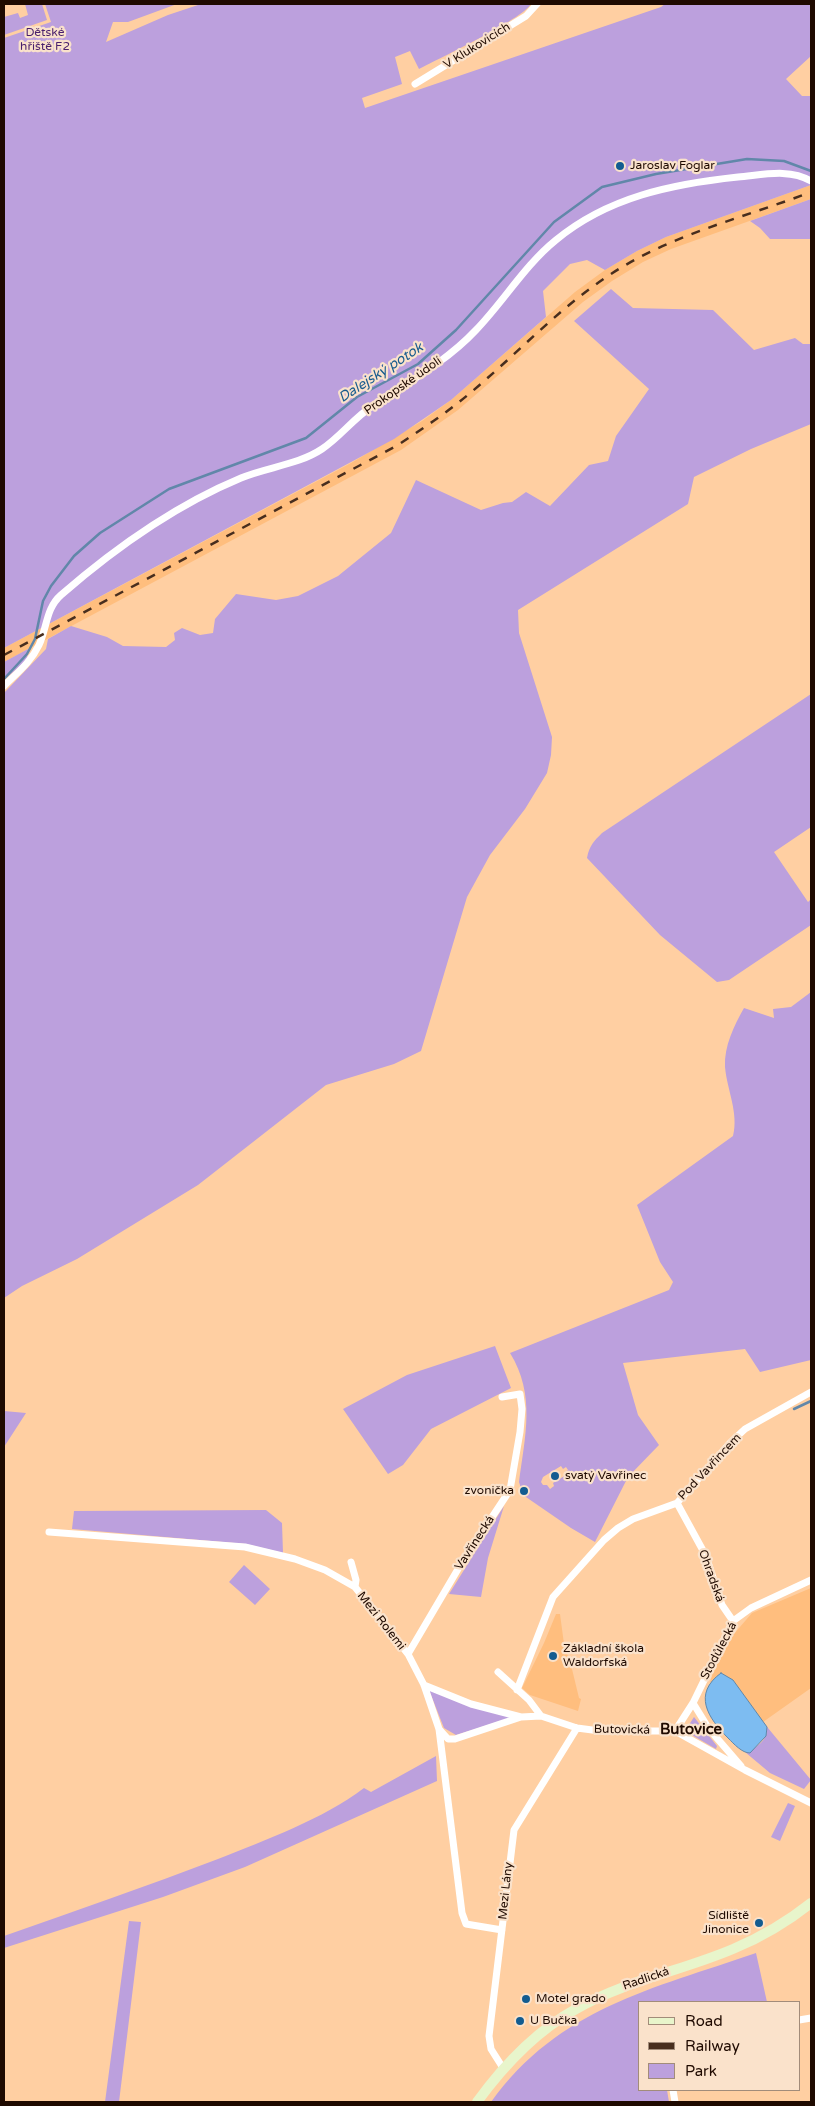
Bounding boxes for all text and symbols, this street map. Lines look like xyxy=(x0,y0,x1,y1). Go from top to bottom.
street label: V Klukovicích xyxy=(441,20,513,72)
park label: Dětské hřiště F2 xyxy=(20,26,70,54)
place label: Jaroslav Foglar xyxy=(630,159,715,173)
marker: Jaroslav Foglar xyxy=(614,160,626,172)
water label: Dalejský potok xyxy=(336,339,426,407)
street label: Prokopské údolí xyxy=(362,354,444,418)
street label: Pod Vavřincem xyxy=(676,1431,744,1503)
place label: svatý Vavřinec xyxy=(565,1469,646,1483)
marker: svatý Vavřinec xyxy=(549,1470,561,1482)
place label: zvonička xyxy=(465,1484,514,1498)
marker: zvonička xyxy=(518,1485,530,1497)
street label: Vavřinecká xyxy=(452,1513,498,1573)
street label: Ohradská xyxy=(695,1548,727,1604)
street label: Mezi Rolemi xyxy=(354,1589,408,1653)
street label: Stodůlecká xyxy=(698,1620,740,1682)
place label: Základní škola Waldorfská xyxy=(563,1642,644,1670)
marker: Základní škola Waldorfská xyxy=(547,1650,559,1662)
district label: Butovice xyxy=(660,1721,722,1739)
street label: Butovická xyxy=(594,1722,650,1738)
street label: Mezi Lány xyxy=(496,1862,516,1920)
place label: Sídliště Jinonice xyxy=(702,1909,749,1937)
marker: Sídliště Jinonice xyxy=(753,1917,765,1929)
street label: Radlická xyxy=(621,1964,671,1994)
place label: Motel grado xyxy=(536,1992,606,2006)
marker: Motel grado xyxy=(520,1993,532,2005)
legend xyxy=(638,2001,800,2091)
text: Road xyxy=(685,2012,723,2030)
place label: U Bučka xyxy=(530,2014,577,2028)
marker: U Bučka xyxy=(514,2015,526,2027)
text: Railway xyxy=(685,2037,740,2055)
text: Park xyxy=(685,2062,717,2080)

